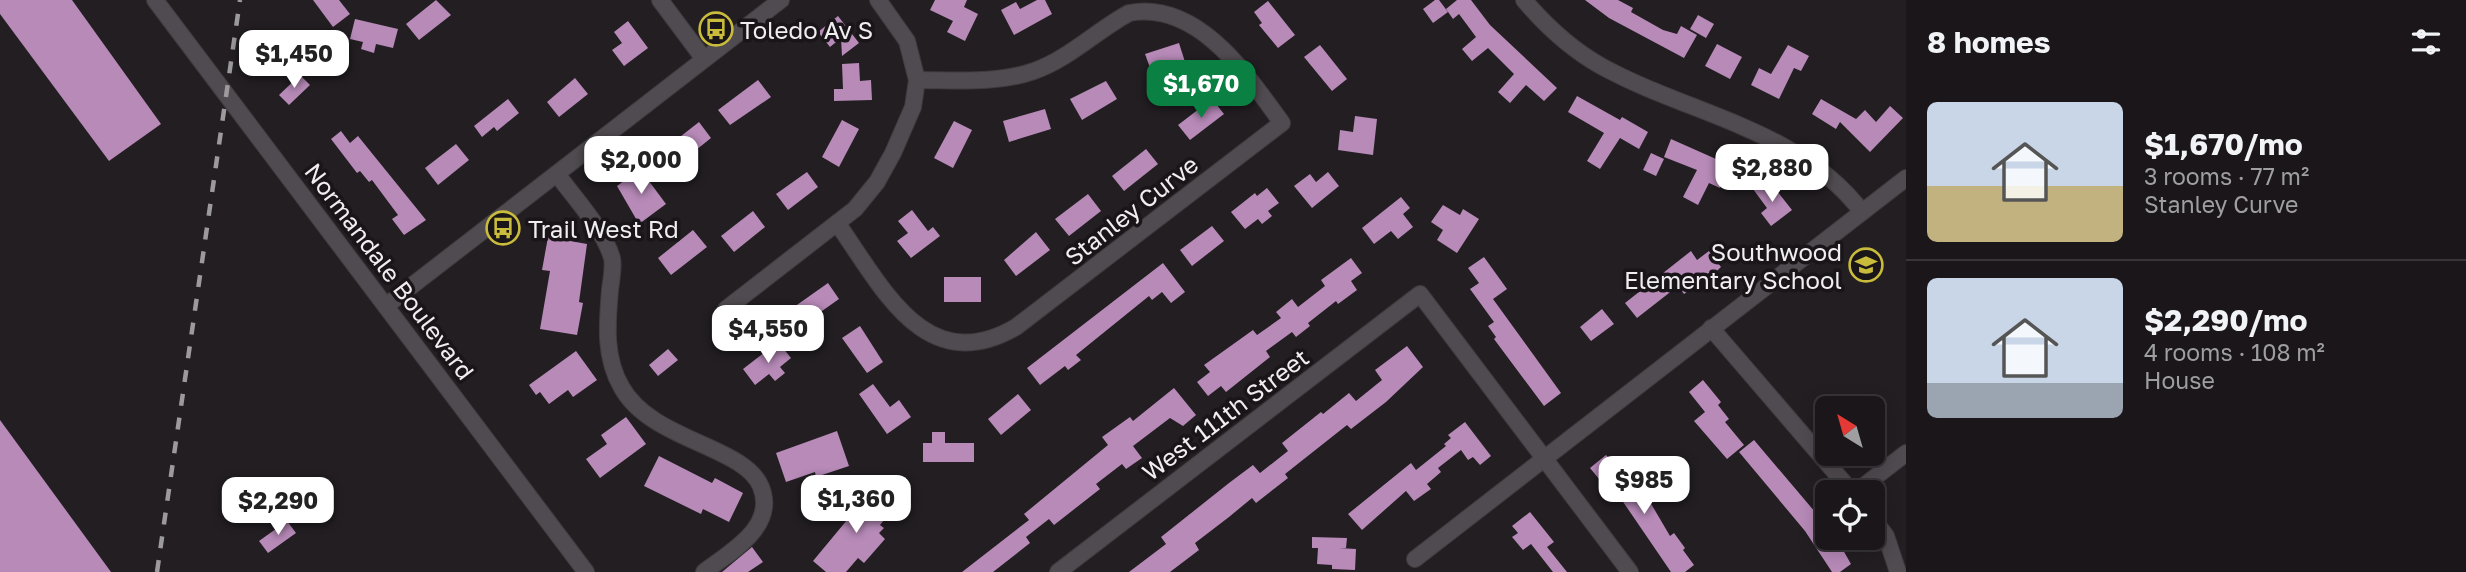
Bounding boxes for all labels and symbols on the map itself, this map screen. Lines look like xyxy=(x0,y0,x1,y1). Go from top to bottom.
bus stop icon: Toledo Av S xyxy=(697,10,735,48)
place label: Toledo Av S xyxy=(740,15,873,44)
pin: $1,450 xyxy=(237,31,351,90)
pin: $1,670 xyxy=(1144,60,1258,120)
pin: $2,000 xyxy=(584,136,698,196)
pin: $2,880 xyxy=(1715,144,1829,204)
street label: Stanley Curve xyxy=(1059,149,1203,271)
street label: Normandale Boulevard xyxy=(299,157,481,385)
bus stop icon: Trail West Rd xyxy=(484,209,522,247)
place label: Trail West Rd xyxy=(528,214,679,243)
place label: Southwood Elementary School xyxy=(1624,237,1842,294)
school or university icon: Southwood Elementary School xyxy=(1847,246,1885,284)
pin: $4,550 xyxy=(711,306,825,365)
street label: West 111th Street xyxy=(1136,342,1314,486)
north arrow xyxy=(1815,396,1885,466)
pin: $985 xyxy=(1603,456,1685,516)
pin: $1,360 xyxy=(799,476,913,535)
pin: $2,290 xyxy=(221,477,335,537)

